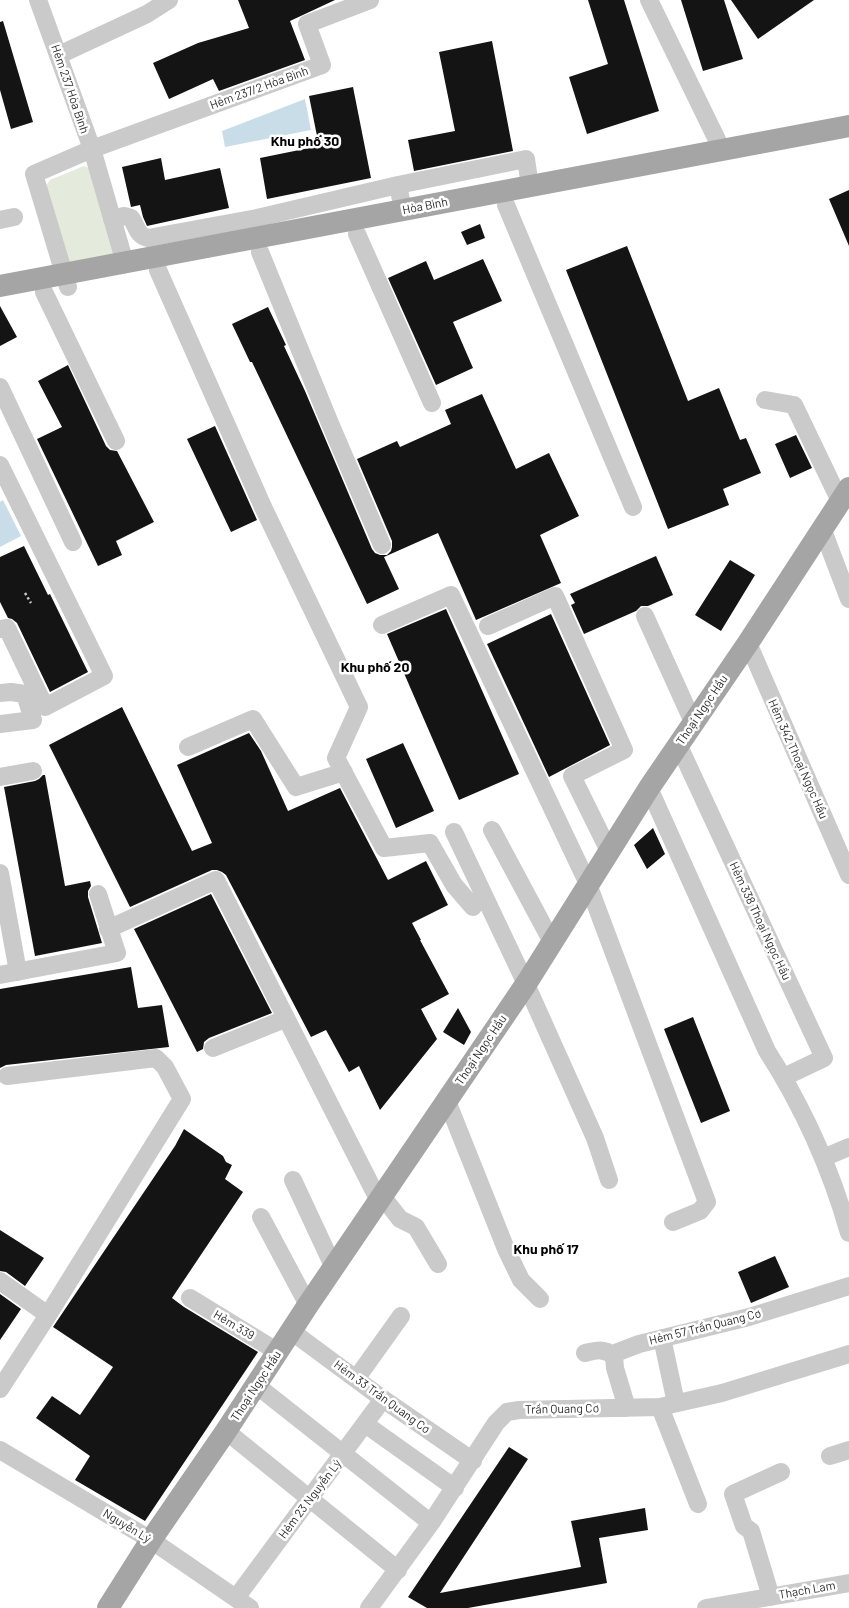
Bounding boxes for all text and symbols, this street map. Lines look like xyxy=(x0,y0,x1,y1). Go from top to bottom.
street label: Hẻm 237 Hòa Bình xyxy=(48,43,92,135)
street label: Hẻm 237/2 Hòa Bình xyxy=(208,64,310,112)
district label: Khu phố 30 xyxy=(271,133,339,149)
street label: Hòa Bình xyxy=(401,195,449,217)
district label: Khu phố 20 xyxy=(341,659,409,675)
street label: Thoại Ngọc Hầu xyxy=(673,672,731,748)
street label: Hẻm 342 Thoại Ngọc Hầu xyxy=(765,697,831,821)
street label: Hẻm 338 Thoại Ngọc Hầu xyxy=(726,860,794,982)
street label: Thoại Ngọc Hầu xyxy=(452,1012,510,1088)
district label: Khu phố 17 xyxy=(514,1241,578,1257)
street label: Hẻm 57 Trần Quang Cơ xyxy=(648,1306,762,1348)
street label: Hẻm 339 xyxy=(211,1307,257,1343)
street label: Thoại Ngọc Hầu xyxy=(228,1348,284,1424)
street label: Hẻm 33 Trần Quang Cơ xyxy=(331,1357,433,1437)
street label: Trần Quang Cơ xyxy=(525,1401,599,1417)
street label: Hẻm 23 Nguyễn Lý xyxy=(276,1457,344,1541)
street label: Nguyễn Lý xyxy=(100,1506,154,1546)
street label: Thạch Lam xyxy=(778,1578,836,1602)

